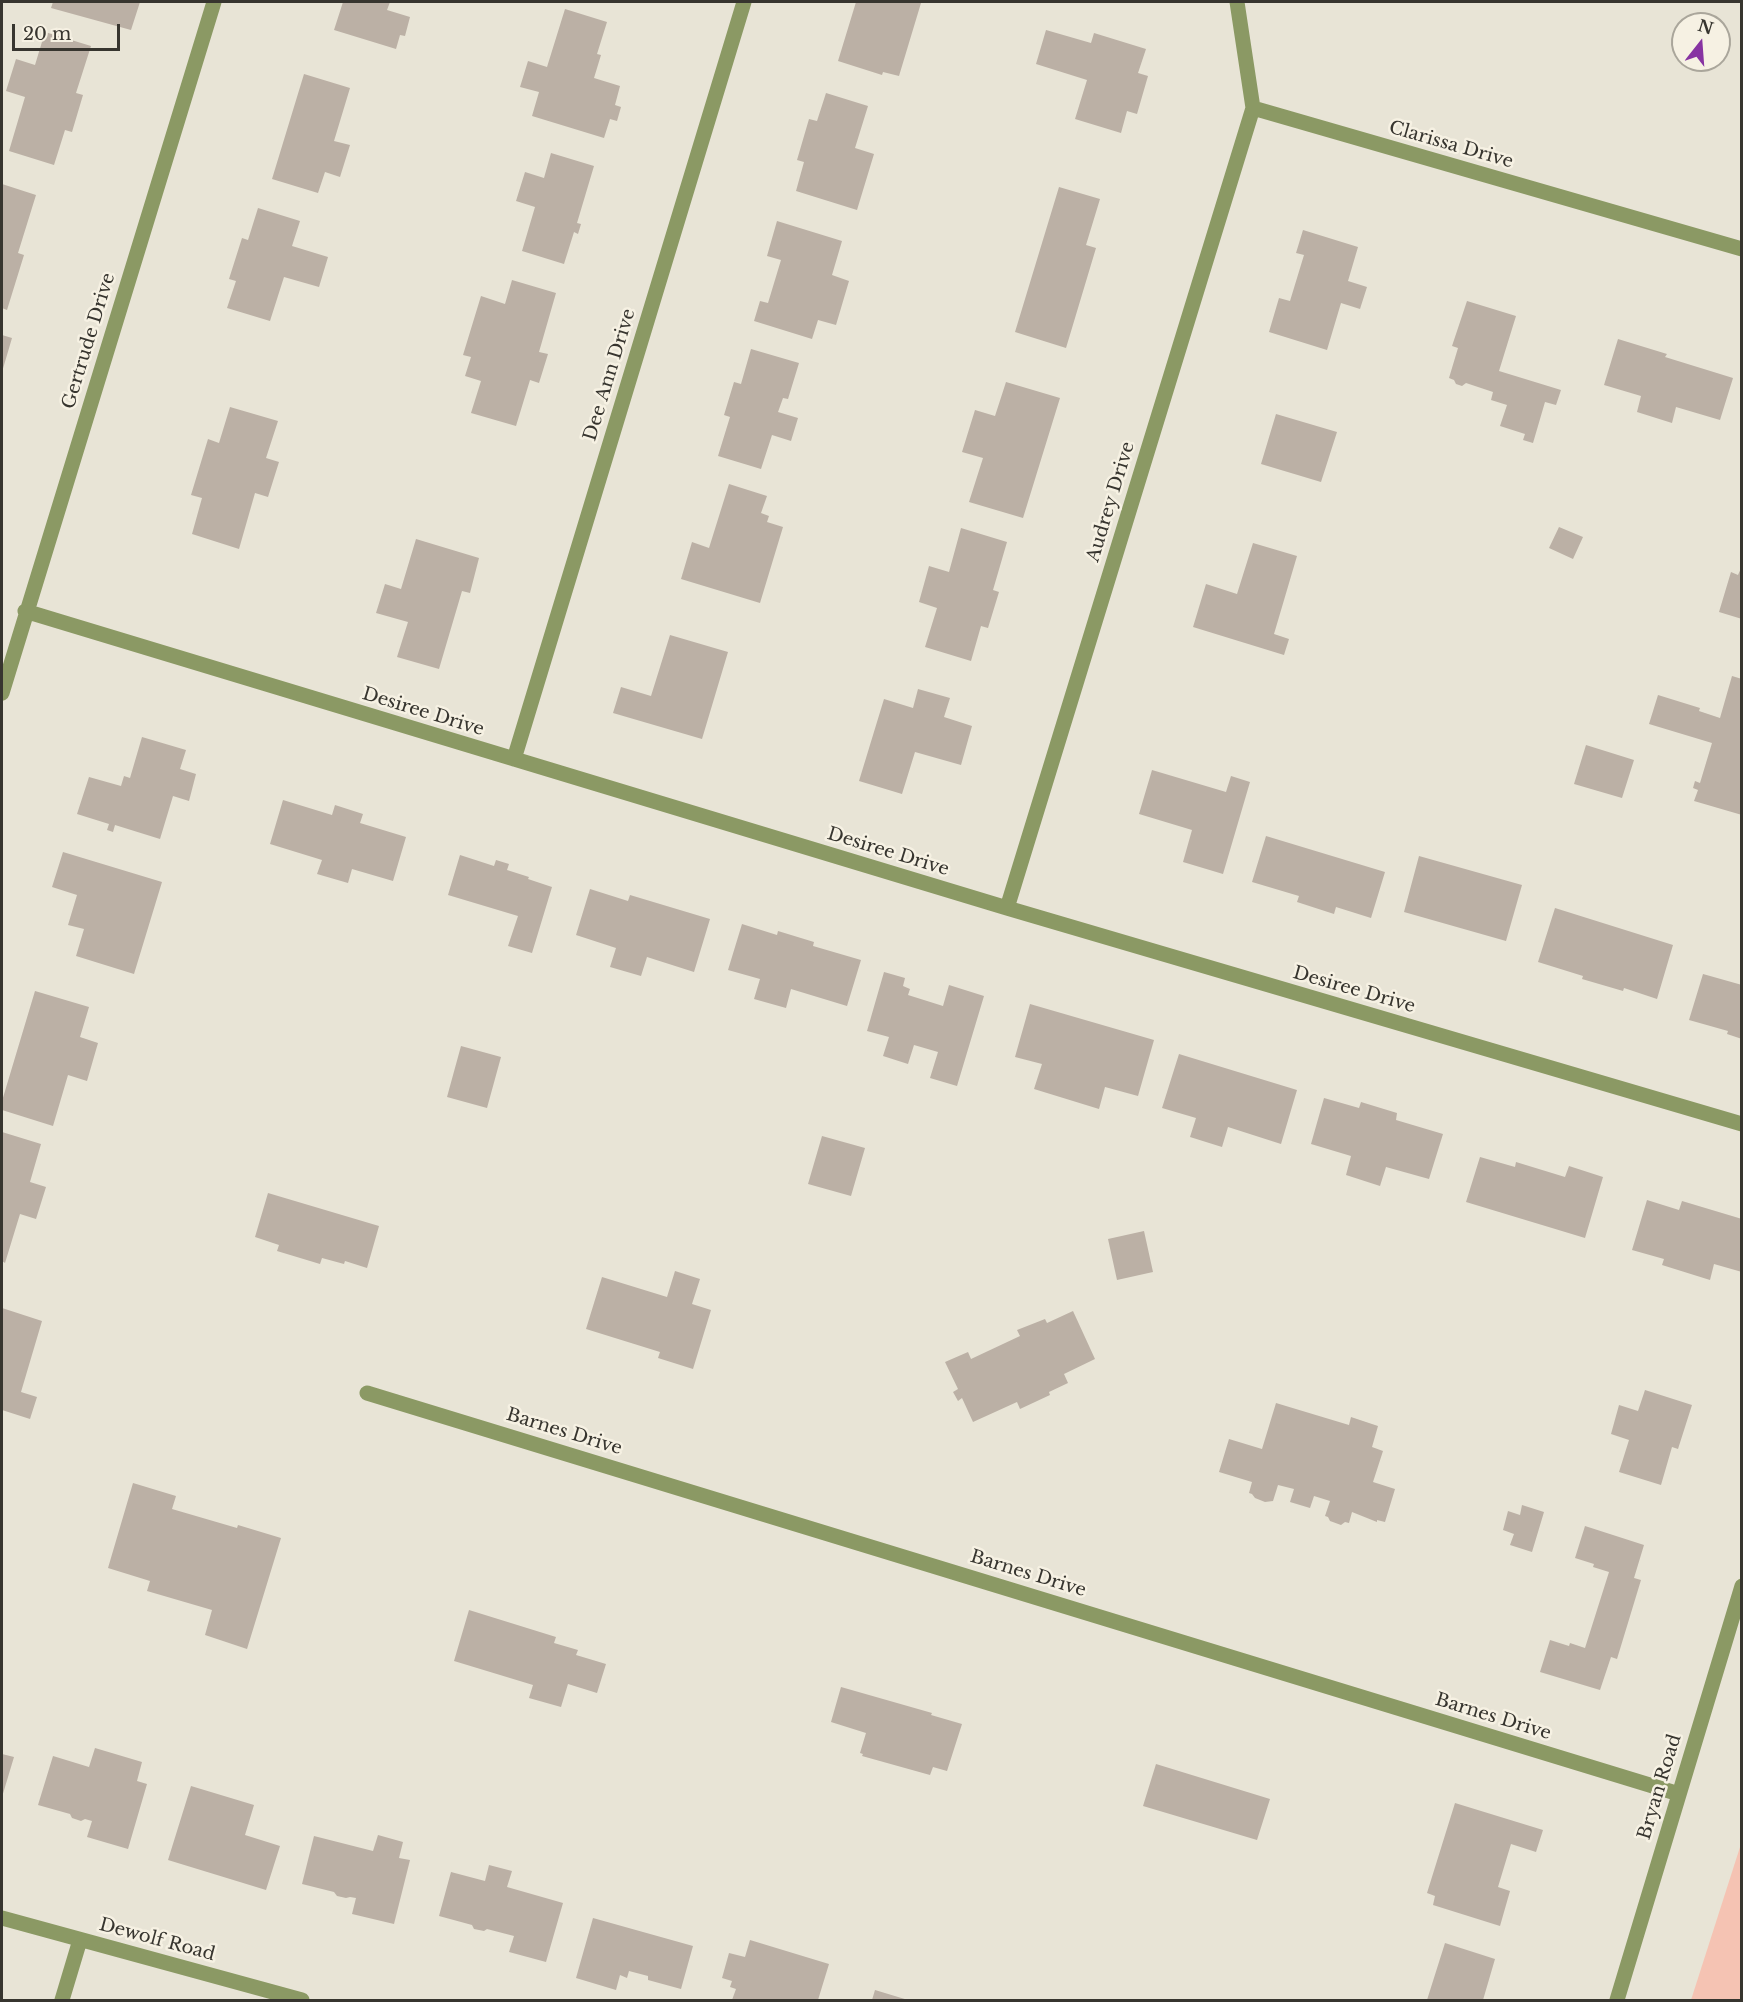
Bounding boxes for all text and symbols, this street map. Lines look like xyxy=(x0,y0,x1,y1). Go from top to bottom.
scale bar xyxy=(15,12,123,50)
north arrow xyxy=(1671,12,1731,72)
text: N xyxy=(1696,15,1716,38)
text: 20 m xyxy=(23,23,71,45)
street label: Clarissa Drive xyxy=(1387,117,1515,173)
street label: Gertrude Drive xyxy=(58,270,120,412)
street label: Dee Ann Drive xyxy=(580,306,640,444)
street label: Audrey Drive xyxy=(1082,439,1140,565)
street label: Desiree Drive xyxy=(360,683,486,741)
street label: Desiree Drive xyxy=(825,823,951,881)
street label: Desiree Drive xyxy=(1290,962,1418,1018)
street label: Barnes Drive xyxy=(504,1404,624,1460)
street label: Barnes Drive xyxy=(968,1546,1088,1602)
street label: Barnes Drive xyxy=(1433,1689,1553,1745)
street label: Bryan Road xyxy=(1634,1732,1686,1842)
street label: Dewolf Road xyxy=(97,1914,217,1966)

